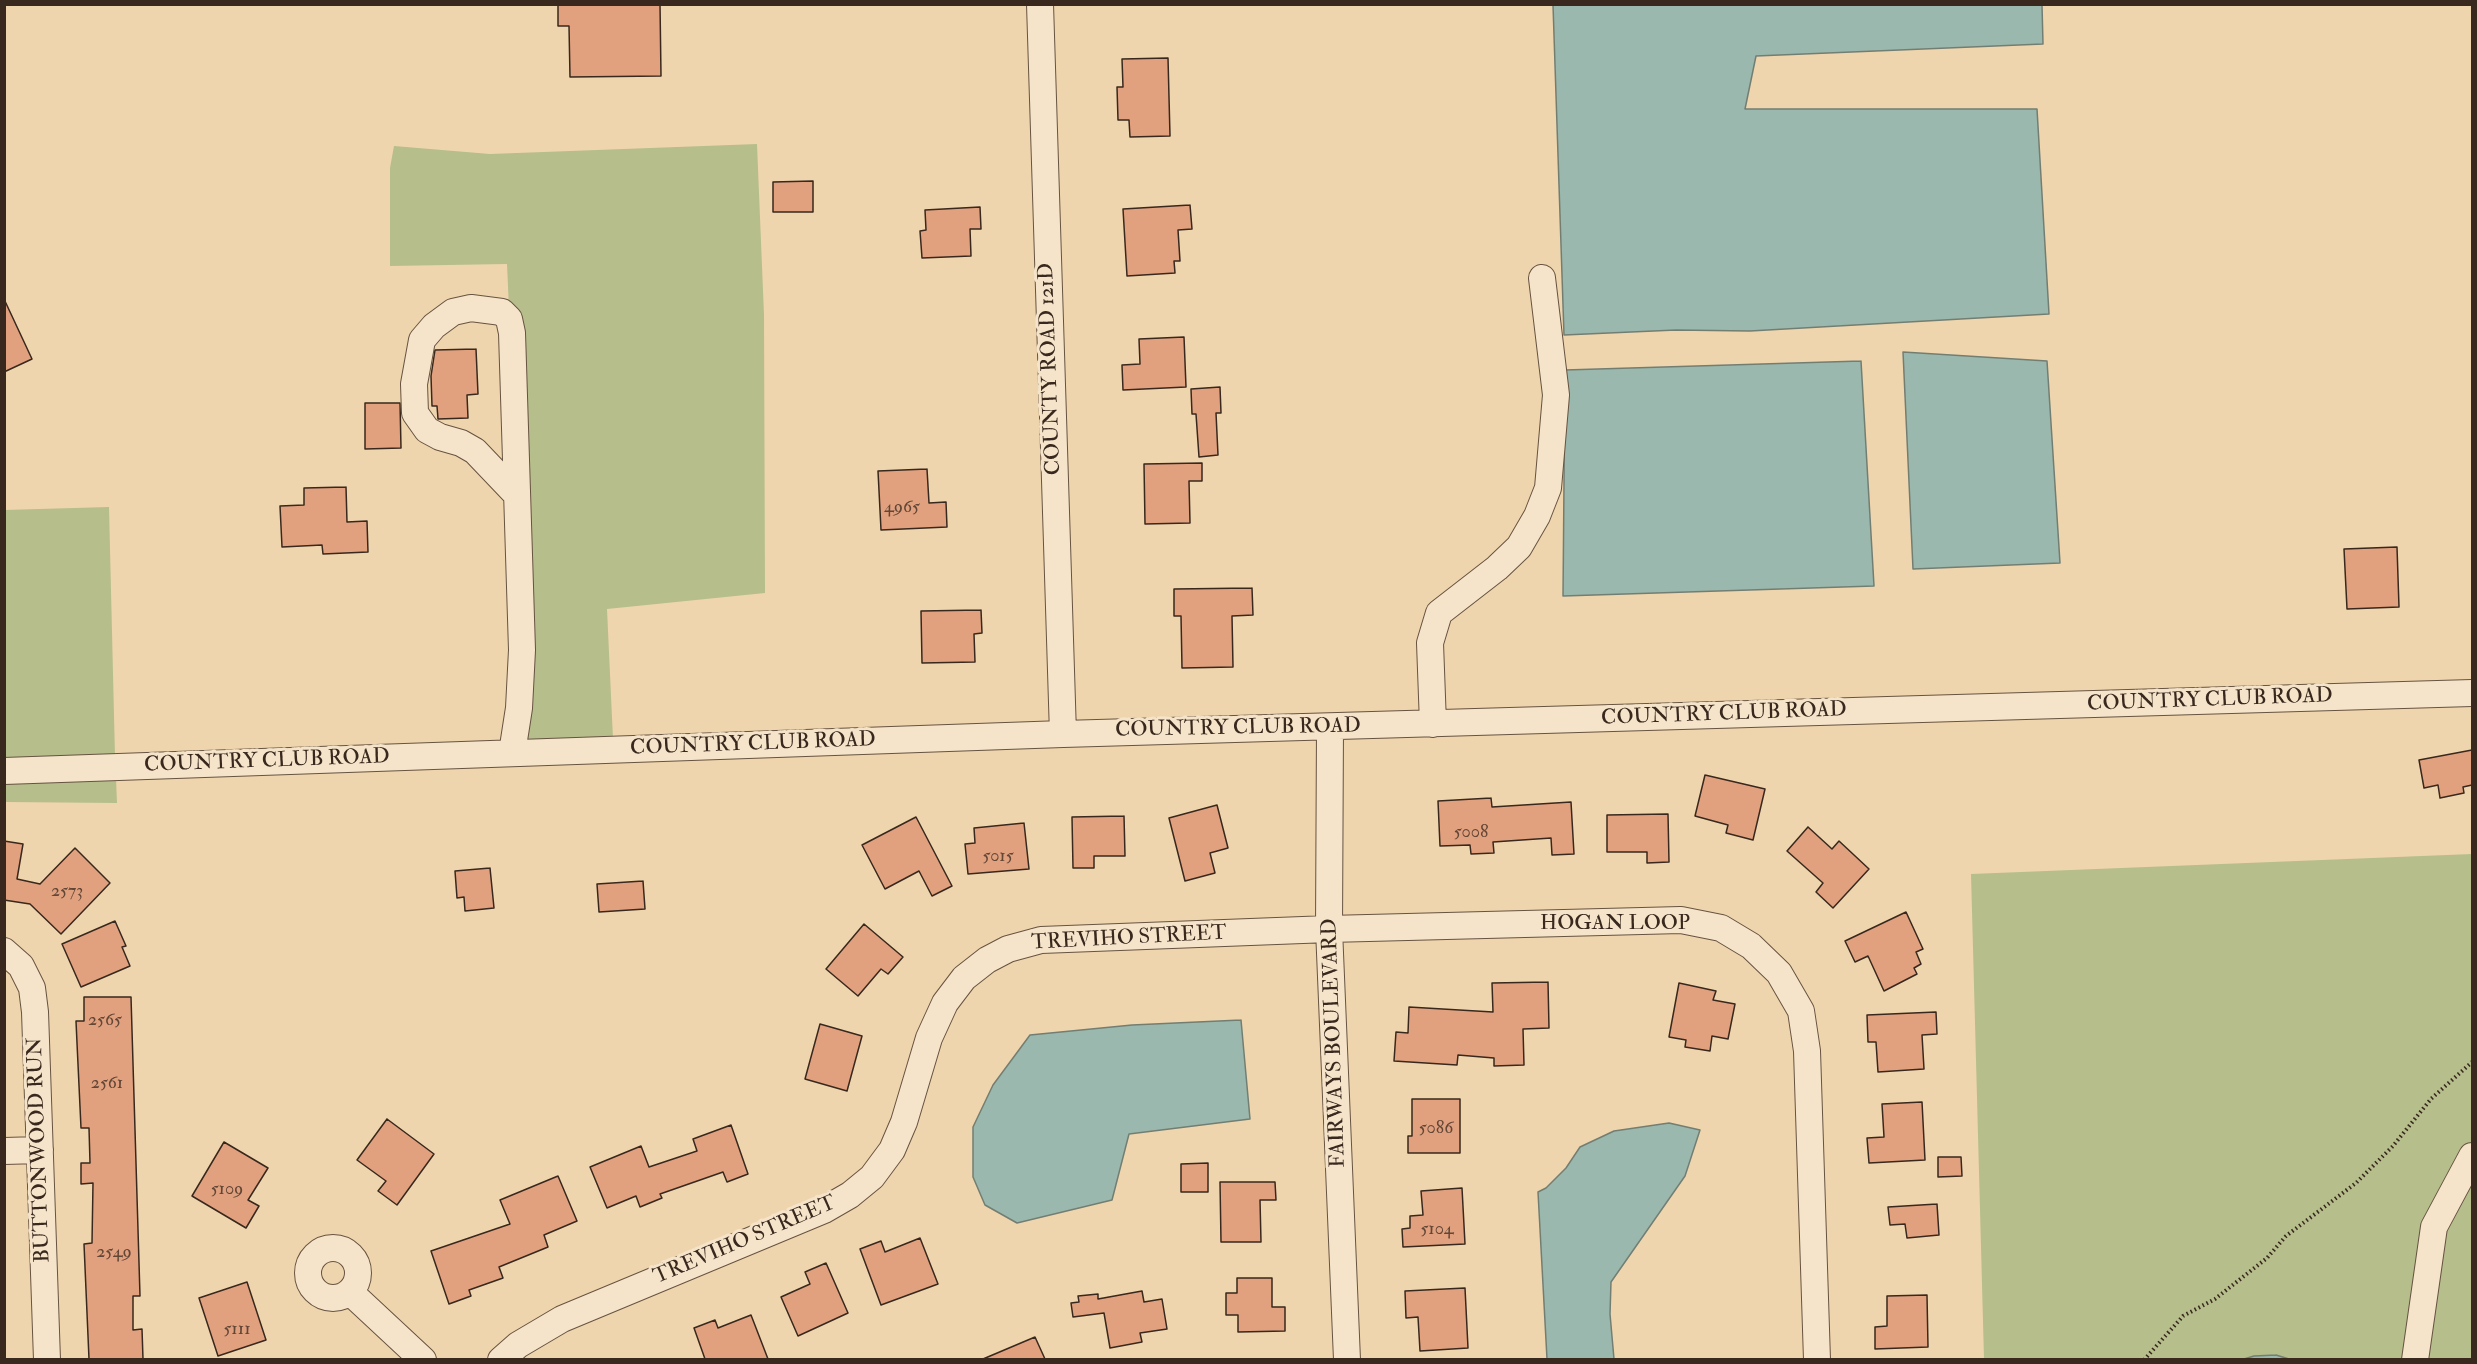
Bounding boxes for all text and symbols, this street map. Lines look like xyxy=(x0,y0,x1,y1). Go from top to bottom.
street label: COUNTY ROAD 121D xyxy=(1035,262,1067,476)
house number: 4965 xyxy=(884,497,920,519)
street label: COUNTRY CLUB ROAD xyxy=(2087,684,2333,718)
street label: COUNTRY CLUB ROAD xyxy=(1601,698,1847,732)
street label: COUNTRY CLUB ROAD xyxy=(1115,714,1361,744)
street label: COUNTRY CLUB ROAD xyxy=(630,728,876,762)
street label: COUNTRY CLUB ROAD xyxy=(144,745,390,779)
house number: 5008 xyxy=(1454,822,1488,844)
house number: 5015 xyxy=(982,846,1014,868)
house number: 2573 xyxy=(51,881,83,903)
street label: HOGAN LOOP xyxy=(1540,911,1690,937)
street label: FAIRWAYS BOULEVARD xyxy=(1318,918,1352,1168)
street label: TREVIHO STREET xyxy=(1031,921,1227,957)
house number: 2565 xyxy=(88,1010,122,1032)
street label: BUTTONWOOD RUN xyxy=(23,1037,57,1263)
house number: 2561 xyxy=(91,1073,123,1095)
house number: 5086 xyxy=(1419,1118,1453,1140)
house number: 5109 xyxy=(211,1179,243,1201)
street label: TREVIHO STREET xyxy=(650,1191,840,1291)
house number: 5104 xyxy=(1420,1219,1454,1241)
house number: 2549 xyxy=(96,1242,132,1264)
house number: 5111 xyxy=(223,1319,251,1341)

